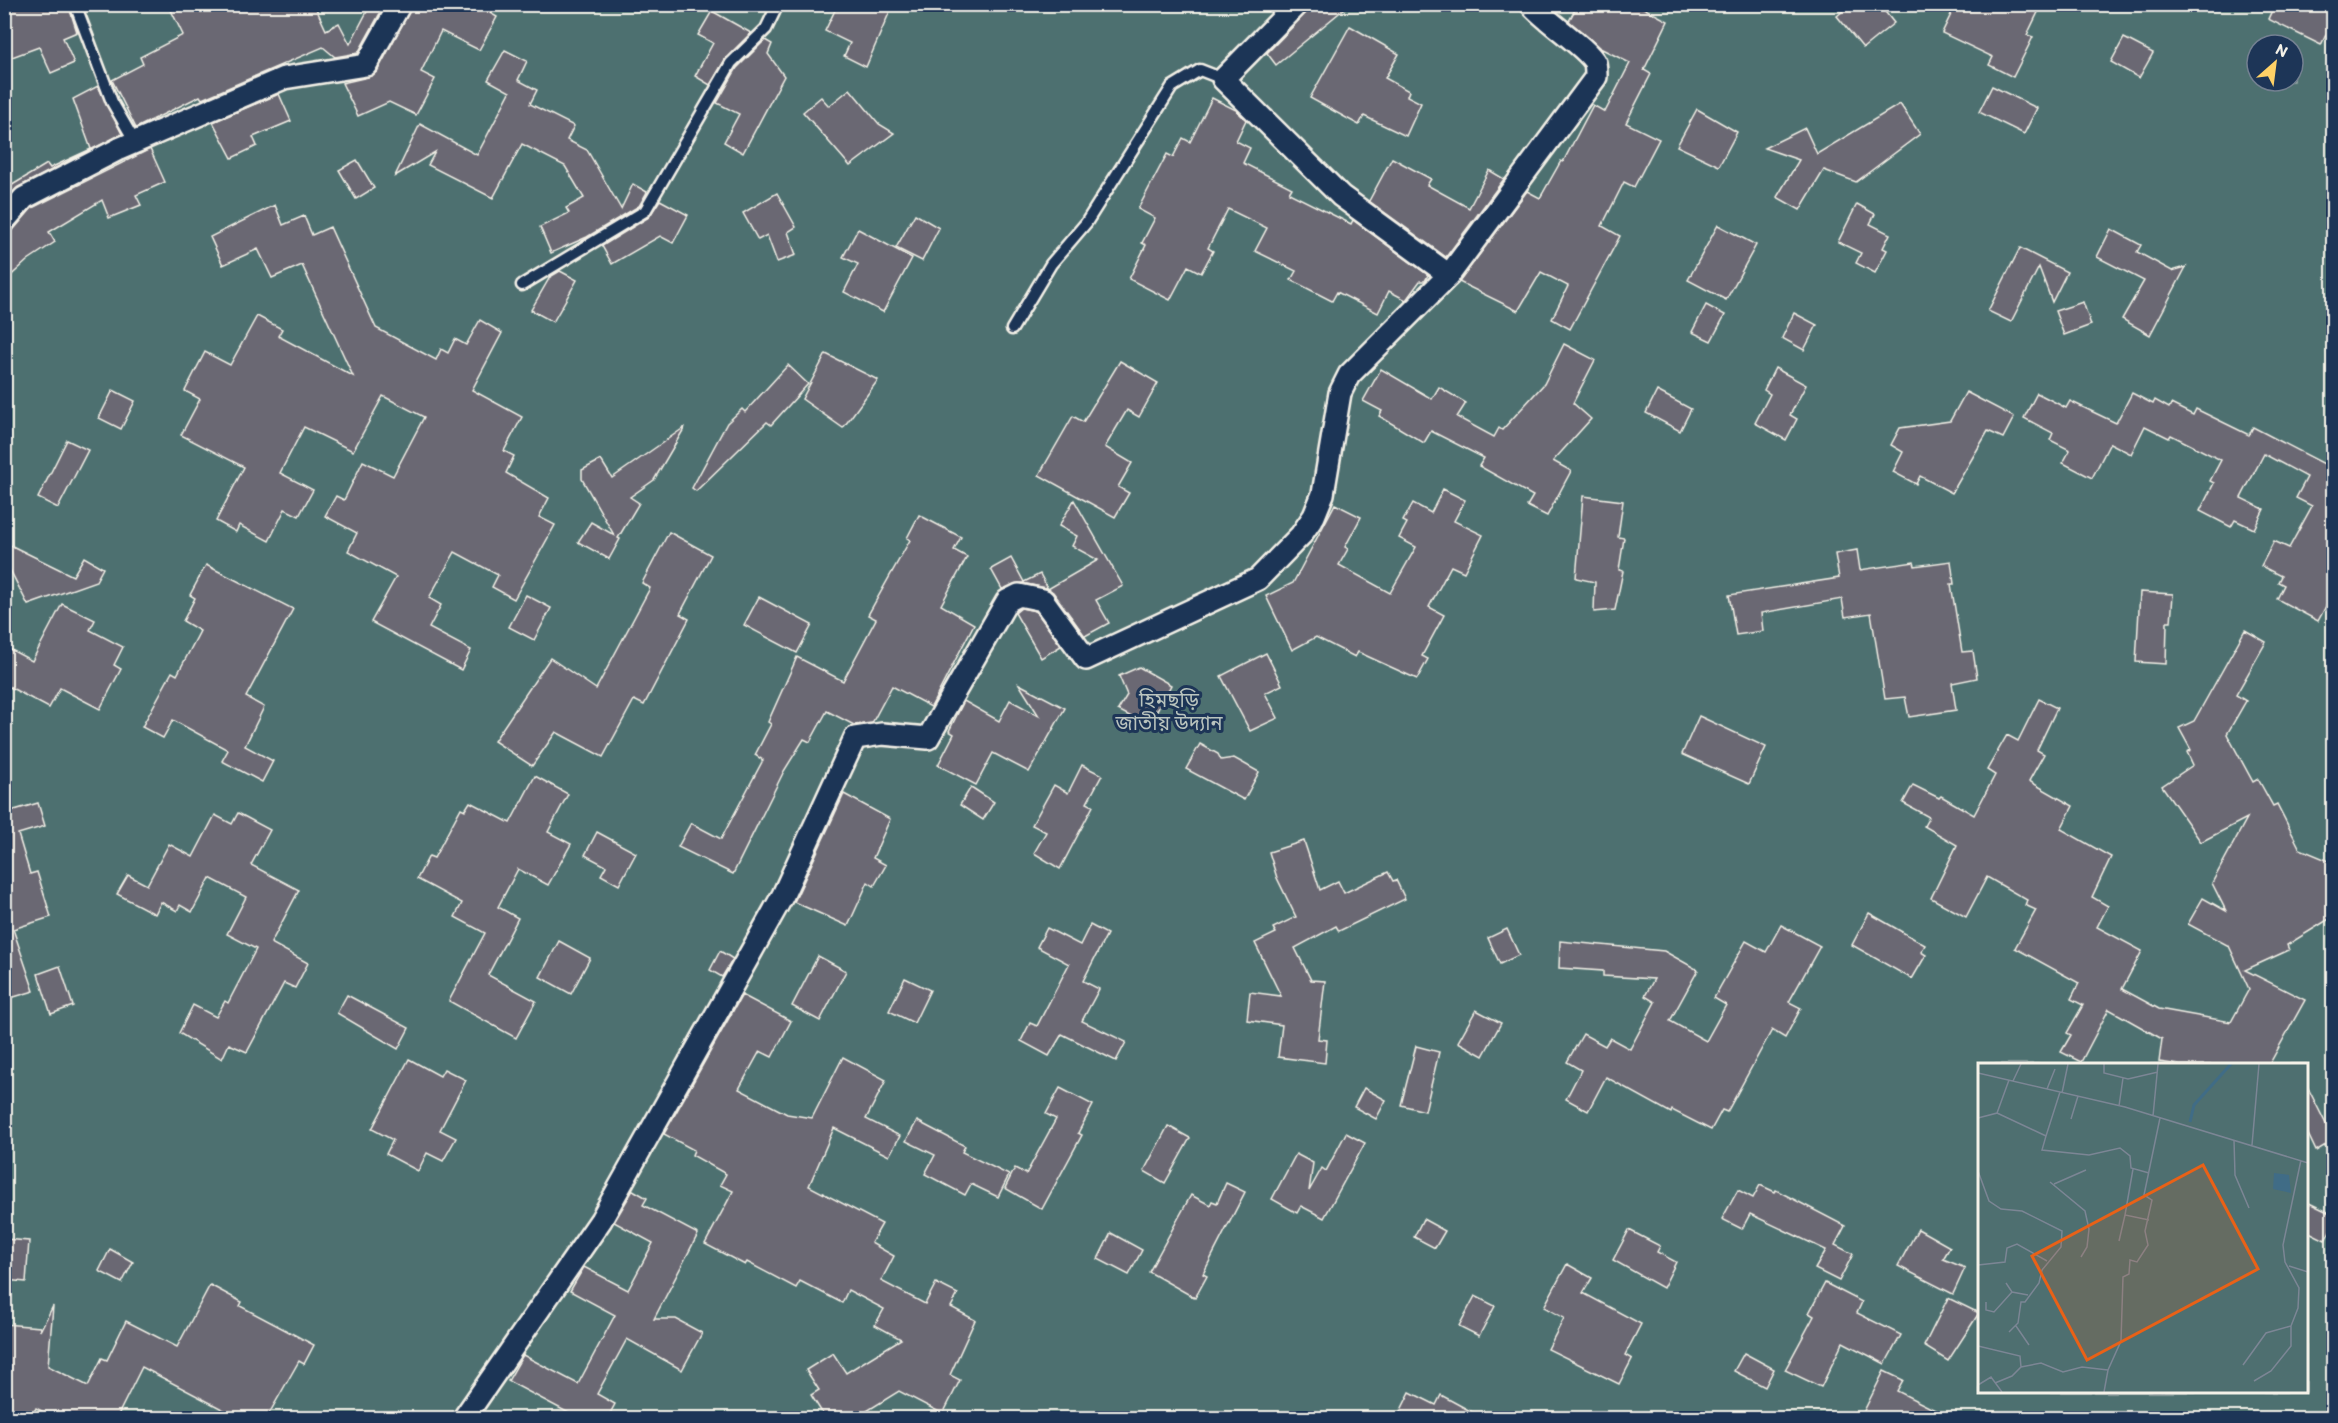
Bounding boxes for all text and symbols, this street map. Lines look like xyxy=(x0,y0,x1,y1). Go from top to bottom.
north arrow xyxy=(2245,33,2305,93)
text: N xyxy=(2273,39,2291,61)
park label: হিমছড়ি জাতীয় উদ্যান xyxy=(1114,688,1224,735)
inset map xyxy=(1978,1063,2308,1393)

